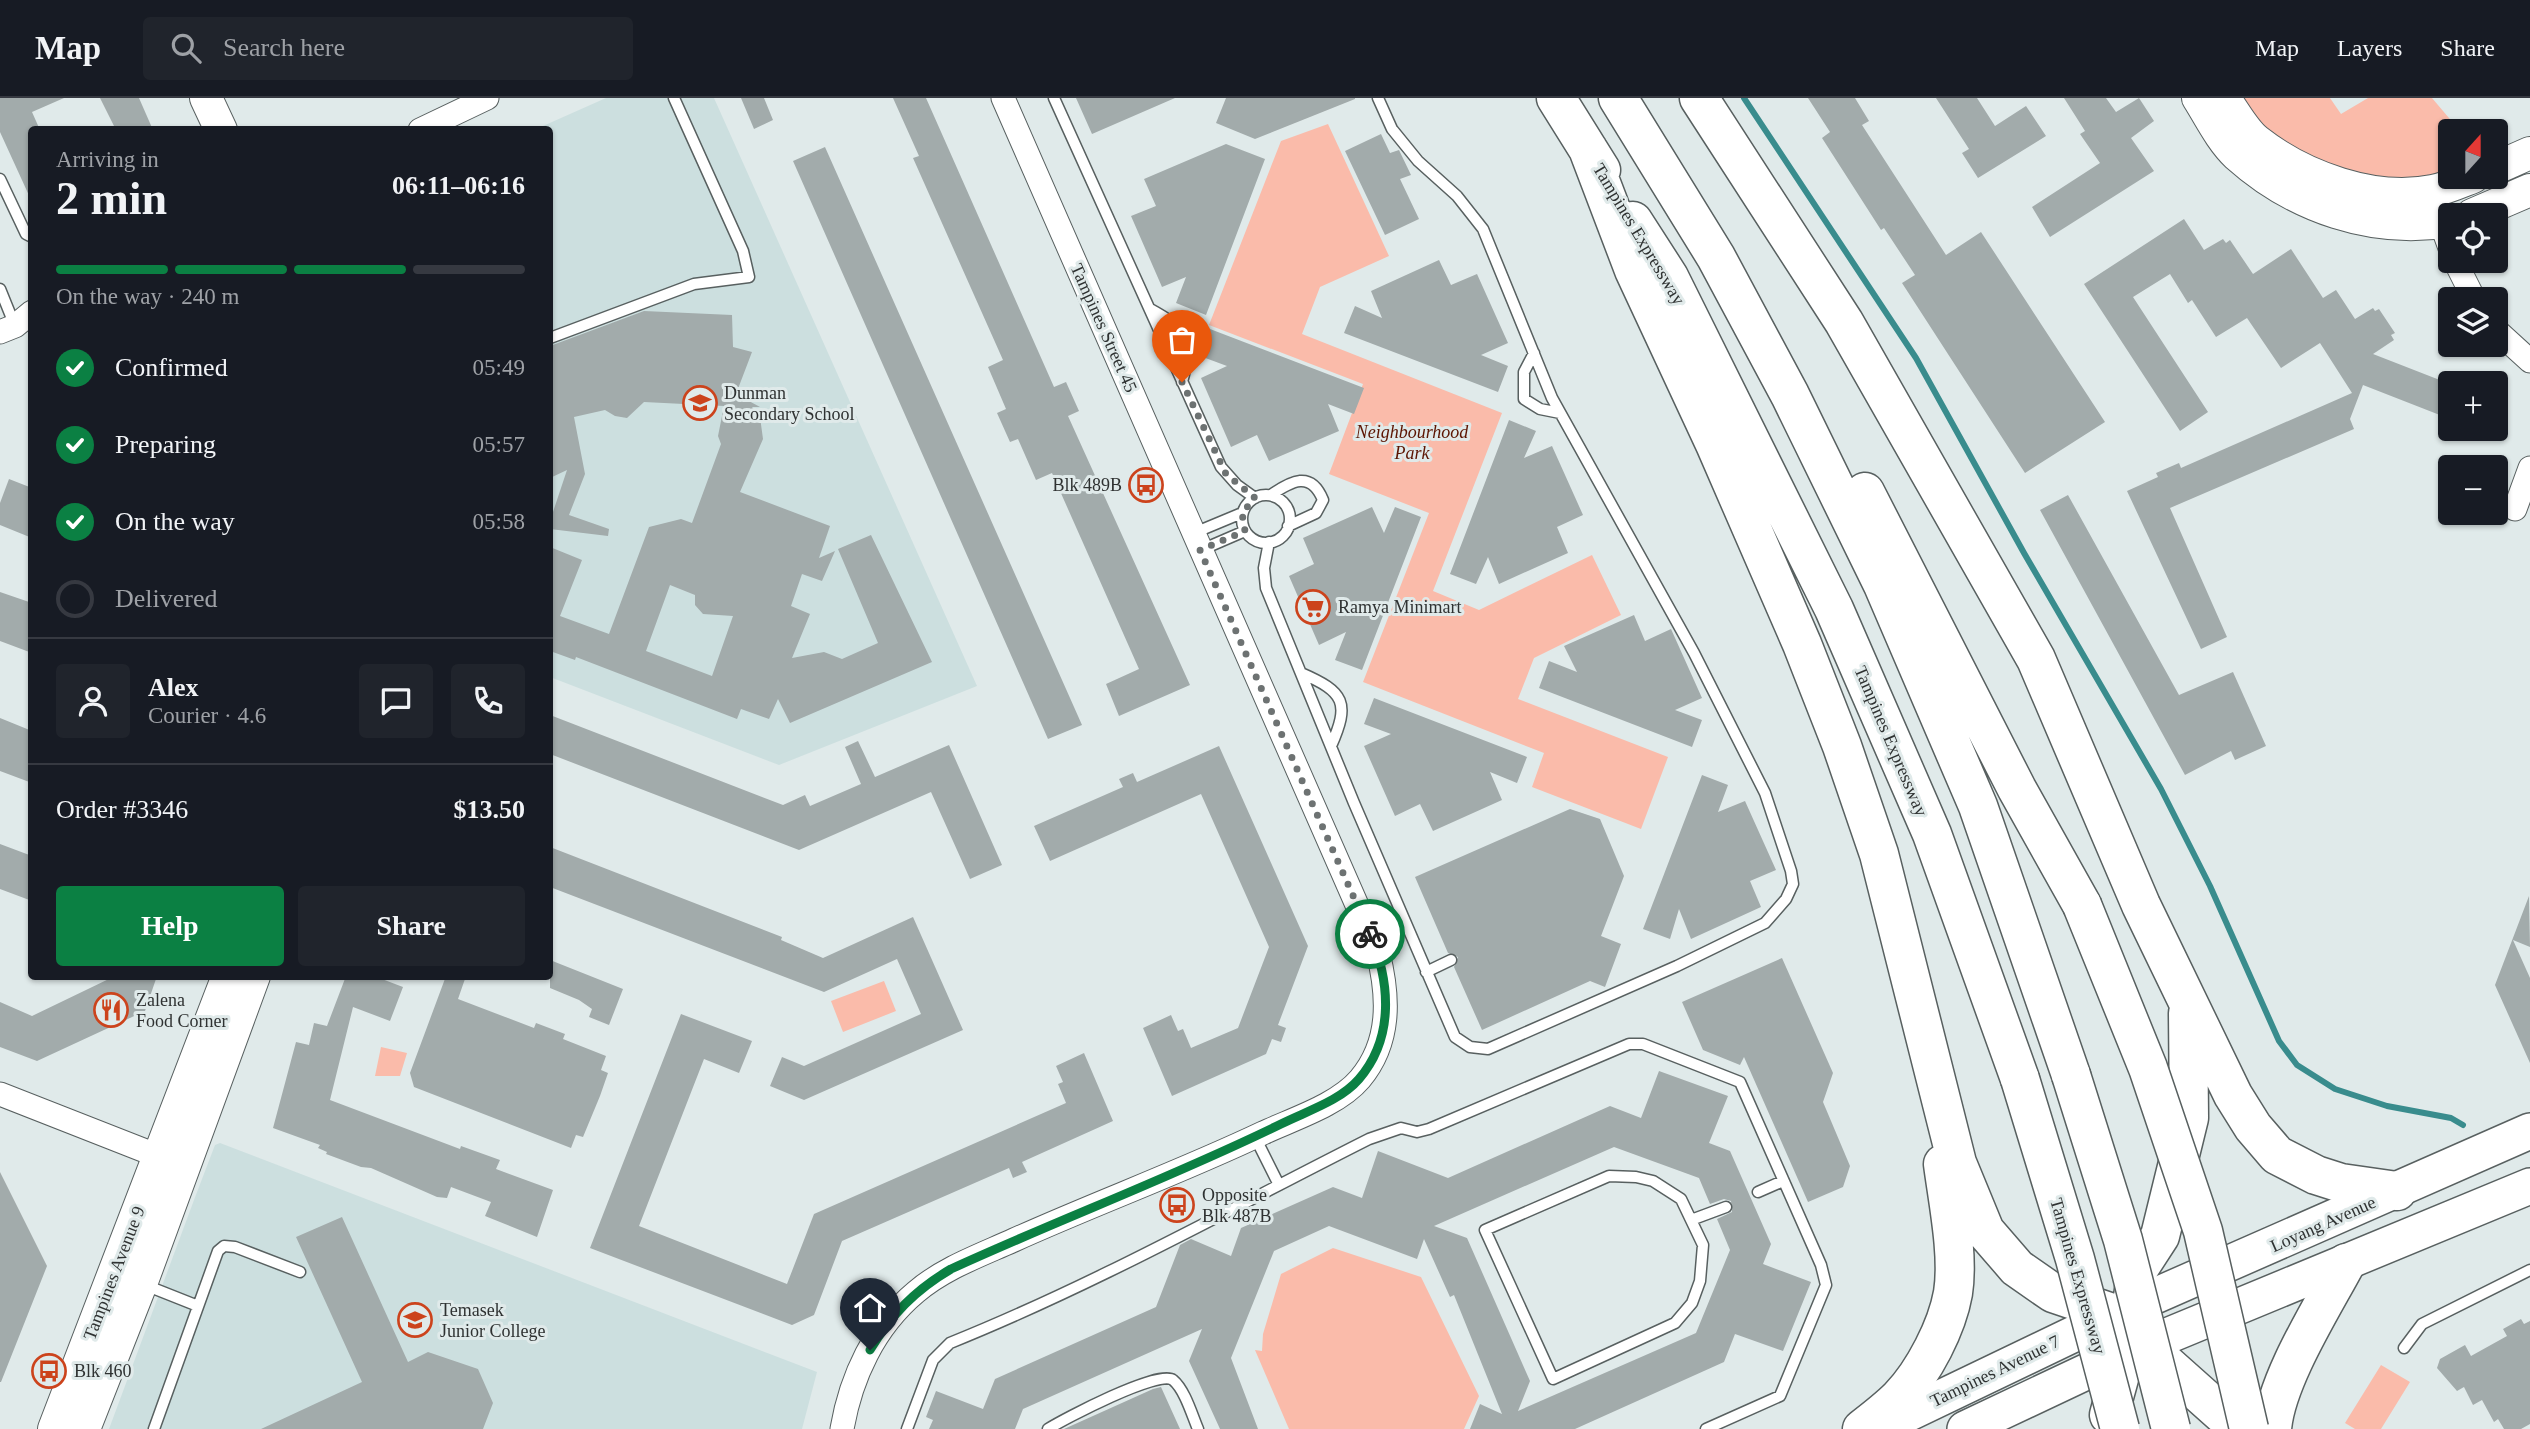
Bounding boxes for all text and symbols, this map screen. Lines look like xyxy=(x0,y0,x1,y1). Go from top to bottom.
search box xyxy=(143,17,633,80)
icon: search xyxy=(167,29,205,67)
text: Map xyxy=(35,30,101,66)
text: Search here xyxy=(223,33,345,62)
text: Map xyxy=(2255,35,2299,61)
text: Layers xyxy=(2337,35,2402,61)
text: Share xyxy=(2440,35,2495,61)
north arrow xyxy=(2438,119,2508,189)
map controls xyxy=(2438,119,2508,525)
text: Arriving in xyxy=(56,147,159,172)
street label: Tampines Expressway xyxy=(1589,160,1689,308)
text: 06:11–06:16 xyxy=(392,171,525,200)
text: 2 min xyxy=(56,173,167,224)
button: locate xyxy=(2438,203,2508,273)
street label: Tampines Street 45 xyxy=(1067,261,1141,395)
text: On the way · 240 m xyxy=(56,284,239,309)
button: layers xyxy=(2438,287,2508,357)
pin xyxy=(1152,310,1212,382)
icon: bag xyxy=(1163,321,1201,359)
icon: check xyxy=(56,349,94,387)
text: Confirmed xyxy=(115,353,228,382)
text: 05:49 xyxy=(473,355,525,380)
button: + xyxy=(2438,371,2508,441)
place label: Dunman Secondary School xyxy=(724,383,854,424)
school or university icon: Dunman Secondary School xyxy=(681,384,719,422)
park label: Neighbourhood Park xyxy=(1355,422,1469,463)
icon: check xyxy=(56,426,94,464)
text: Preparing xyxy=(115,430,216,459)
text: 05:57 xyxy=(473,432,525,457)
button: − xyxy=(2438,455,2508,525)
bus stop icon: Blk 489B xyxy=(1127,466,1165,504)
place label: Blk 489B xyxy=(1052,475,1122,495)
icon: check xyxy=(56,503,94,541)
text: On the way xyxy=(115,507,235,536)
text: 05:58 xyxy=(473,509,525,534)
text: Delivered xyxy=(115,584,218,613)
supermarket icon: Ramya Minimart xyxy=(1294,588,1332,626)
place label: Ramya Minimart xyxy=(1338,597,1461,617)
street label: Tampines Expressway xyxy=(1850,663,1932,819)
button: person xyxy=(56,664,130,738)
button: chat xyxy=(359,664,433,738)
button: phone xyxy=(451,664,525,738)
text: Alex xyxy=(148,673,199,702)
text: Courier · 4.6 xyxy=(148,703,266,728)
text: Order #3346 xyxy=(56,795,188,824)
text: $13.50 xyxy=(454,795,525,824)
button: Help xyxy=(56,886,284,966)
button: Share xyxy=(298,886,525,966)
courier xyxy=(1335,899,1405,969)
icon: bike xyxy=(1351,915,1389,953)
place label: Zalena Food Corner xyxy=(136,990,228,1031)
restaurant icon: Zalena Food Corner xyxy=(92,991,130,1029)
place label: Opposite Blk 487B xyxy=(1202,1185,1272,1226)
bus stop icon: Opposite Blk 487B xyxy=(1158,1186,1196,1224)
street label: Loyang Avenue xyxy=(2267,1192,2379,1256)
street label: Tampines Expressway xyxy=(2046,1196,2110,1356)
street label: Tampines Avenue 9 xyxy=(79,1203,149,1343)
pin xyxy=(840,1278,900,1350)
icon: home xyxy=(851,1289,889,1327)
place label: Temasek Junior College xyxy=(440,1300,546,1341)
school or university icon: Temasek Junior College xyxy=(396,1301,434,1339)
street label: Tampines Avenue 7 xyxy=(1927,1331,2063,1411)
bus stop icon: Blk 460 xyxy=(30,1352,68,1390)
place label: Blk 460 xyxy=(74,1361,132,1381)

